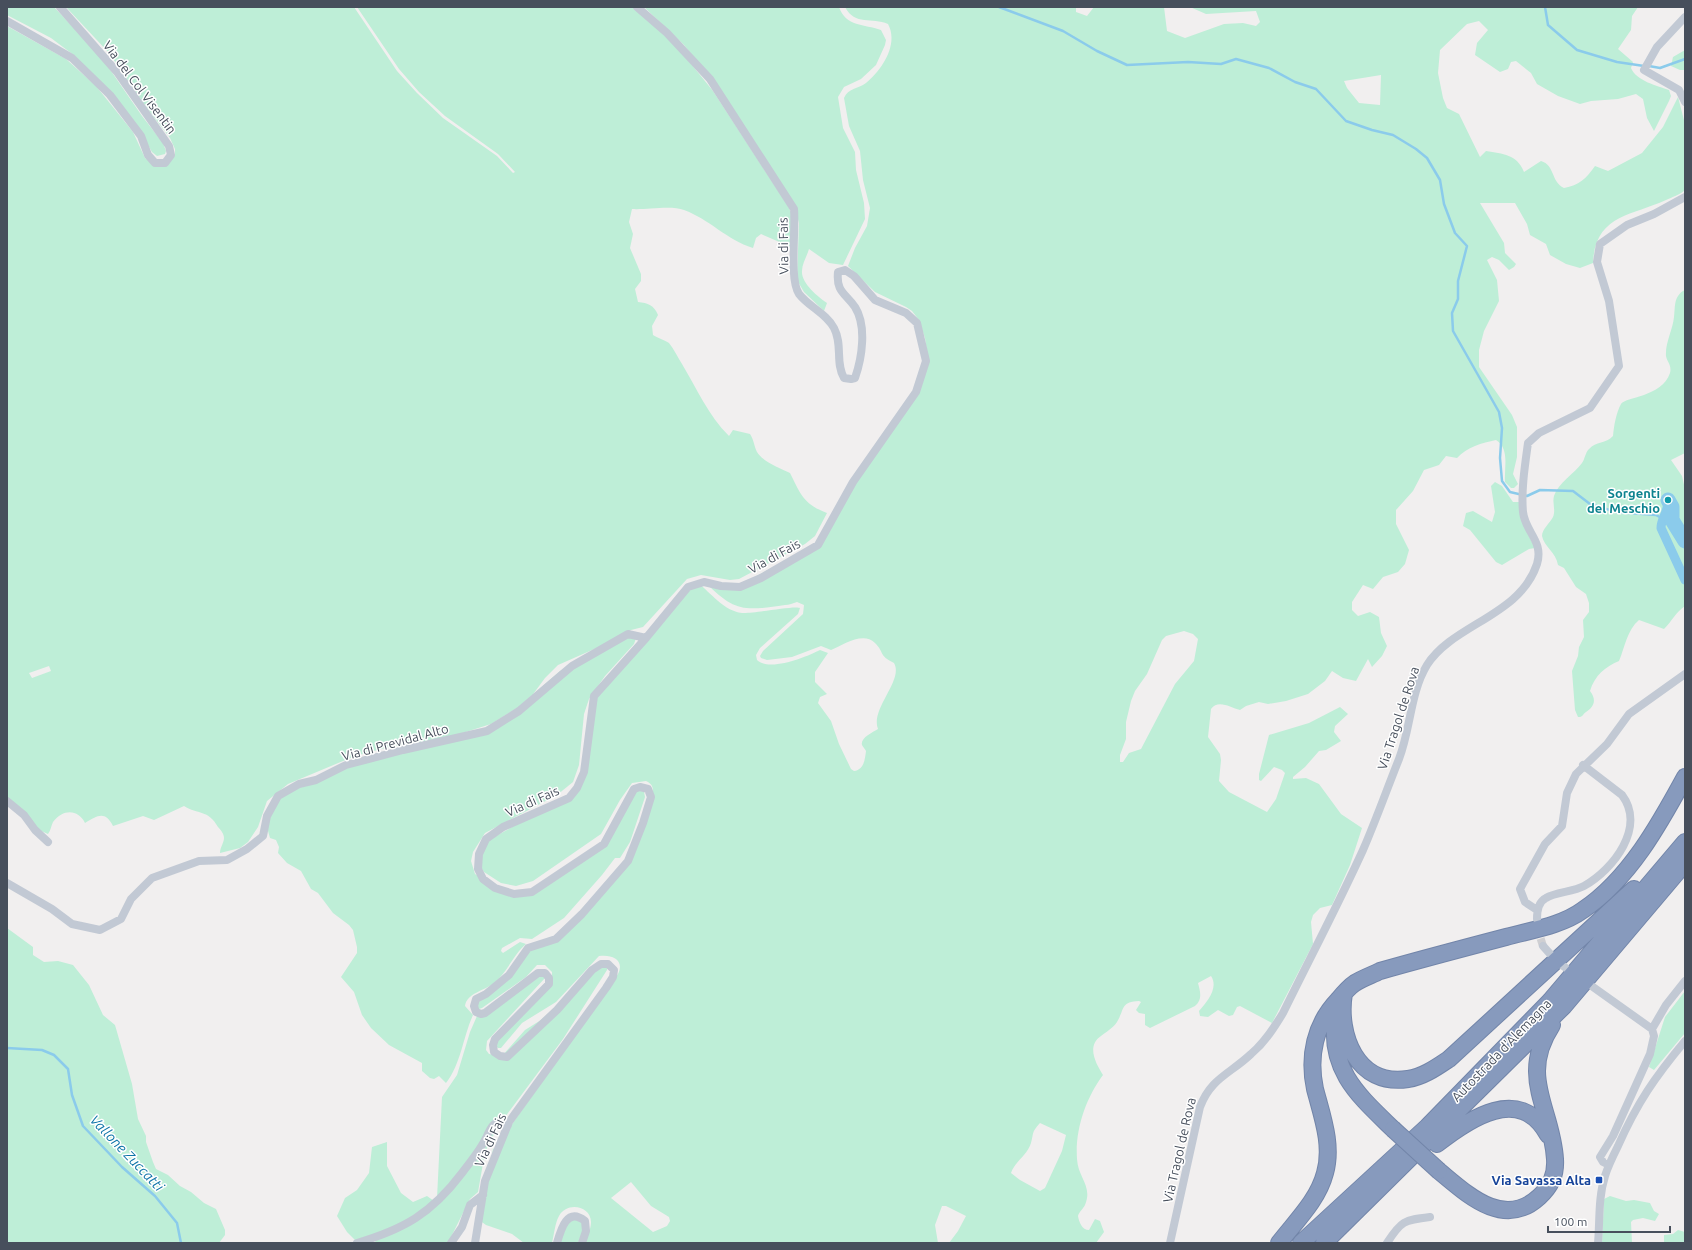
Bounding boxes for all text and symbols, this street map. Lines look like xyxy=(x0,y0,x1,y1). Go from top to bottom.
street label: Via del Col Visentin xyxy=(101,38,179,136)
street label: Via di Fais xyxy=(775,217,790,275)
place label: Sorgenti del Meschio xyxy=(1587,486,1660,515)
marker: Sorgenti del Meschio xyxy=(1663,495,1673,505)
street label: Via di Fais xyxy=(746,536,803,576)
street label: Via Tragol de Rova xyxy=(1375,665,1421,771)
street label: Via di Previdal Alto xyxy=(340,721,450,763)
street label: Via di Fais xyxy=(503,783,561,819)
street label: Autostrada d'Alemagna xyxy=(1449,996,1553,1104)
street label: Via Tragol de Rova xyxy=(1160,1096,1198,1204)
street label: Via di Fais xyxy=(472,1111,509,1169)
water label: Vallone Zuccatti xyxy=(87,1112,168,1195)
place label: Via Savassa Alta xyxy=(1491,1173,1591,1187)
marker: Via Savassa Alta xyxy=(1594,1175,1604,1185)
scale bar xyxy=(1548,1208,1670,1234)
text: 100 m xyxy=(1554,1215,1587,1228)

